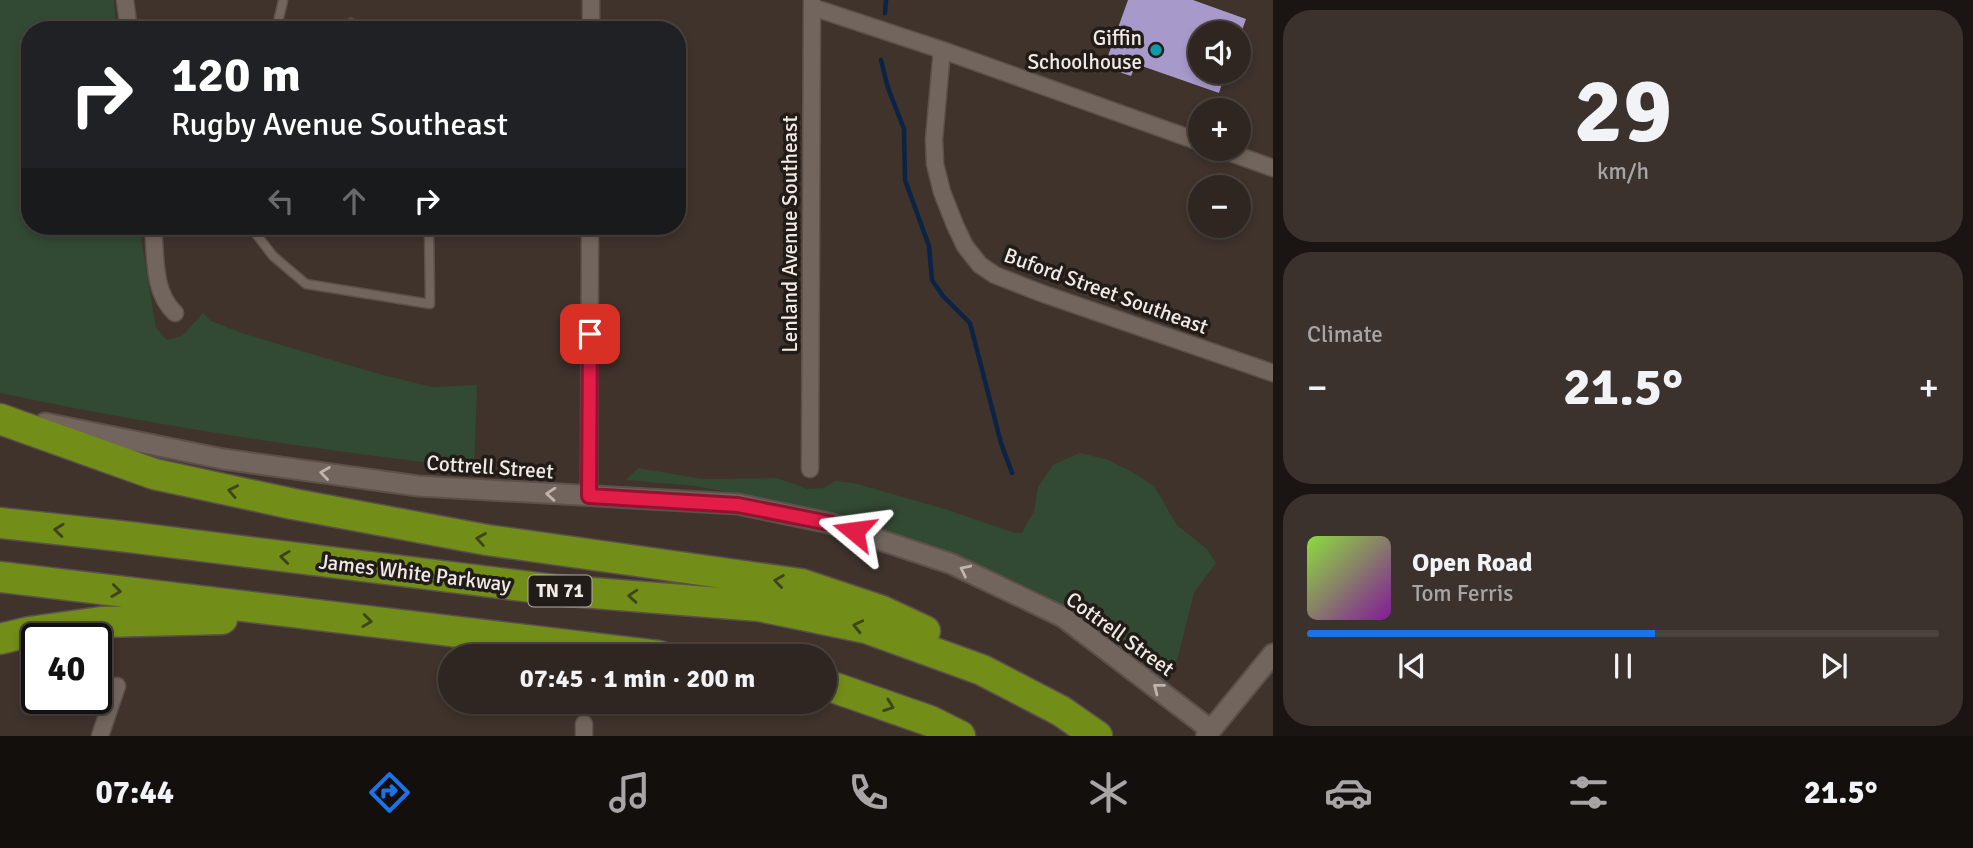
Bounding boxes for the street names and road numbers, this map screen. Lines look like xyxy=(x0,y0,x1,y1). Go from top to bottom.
street label: Lenland Avenue Southeast xyxy=(777,115,803,353)
street label: Buford Street Southeast xyxy=(1000,242,1212,340)
street label: Cottrell Street xyxy=(426,450,554,484)
street label: James White Parkway xyxy=(318,548,513,598)
road number: TN 71 xyxy=(528,576,592,606)
street label: Cottrell Street xyxy=(1061,586,1179,682)

